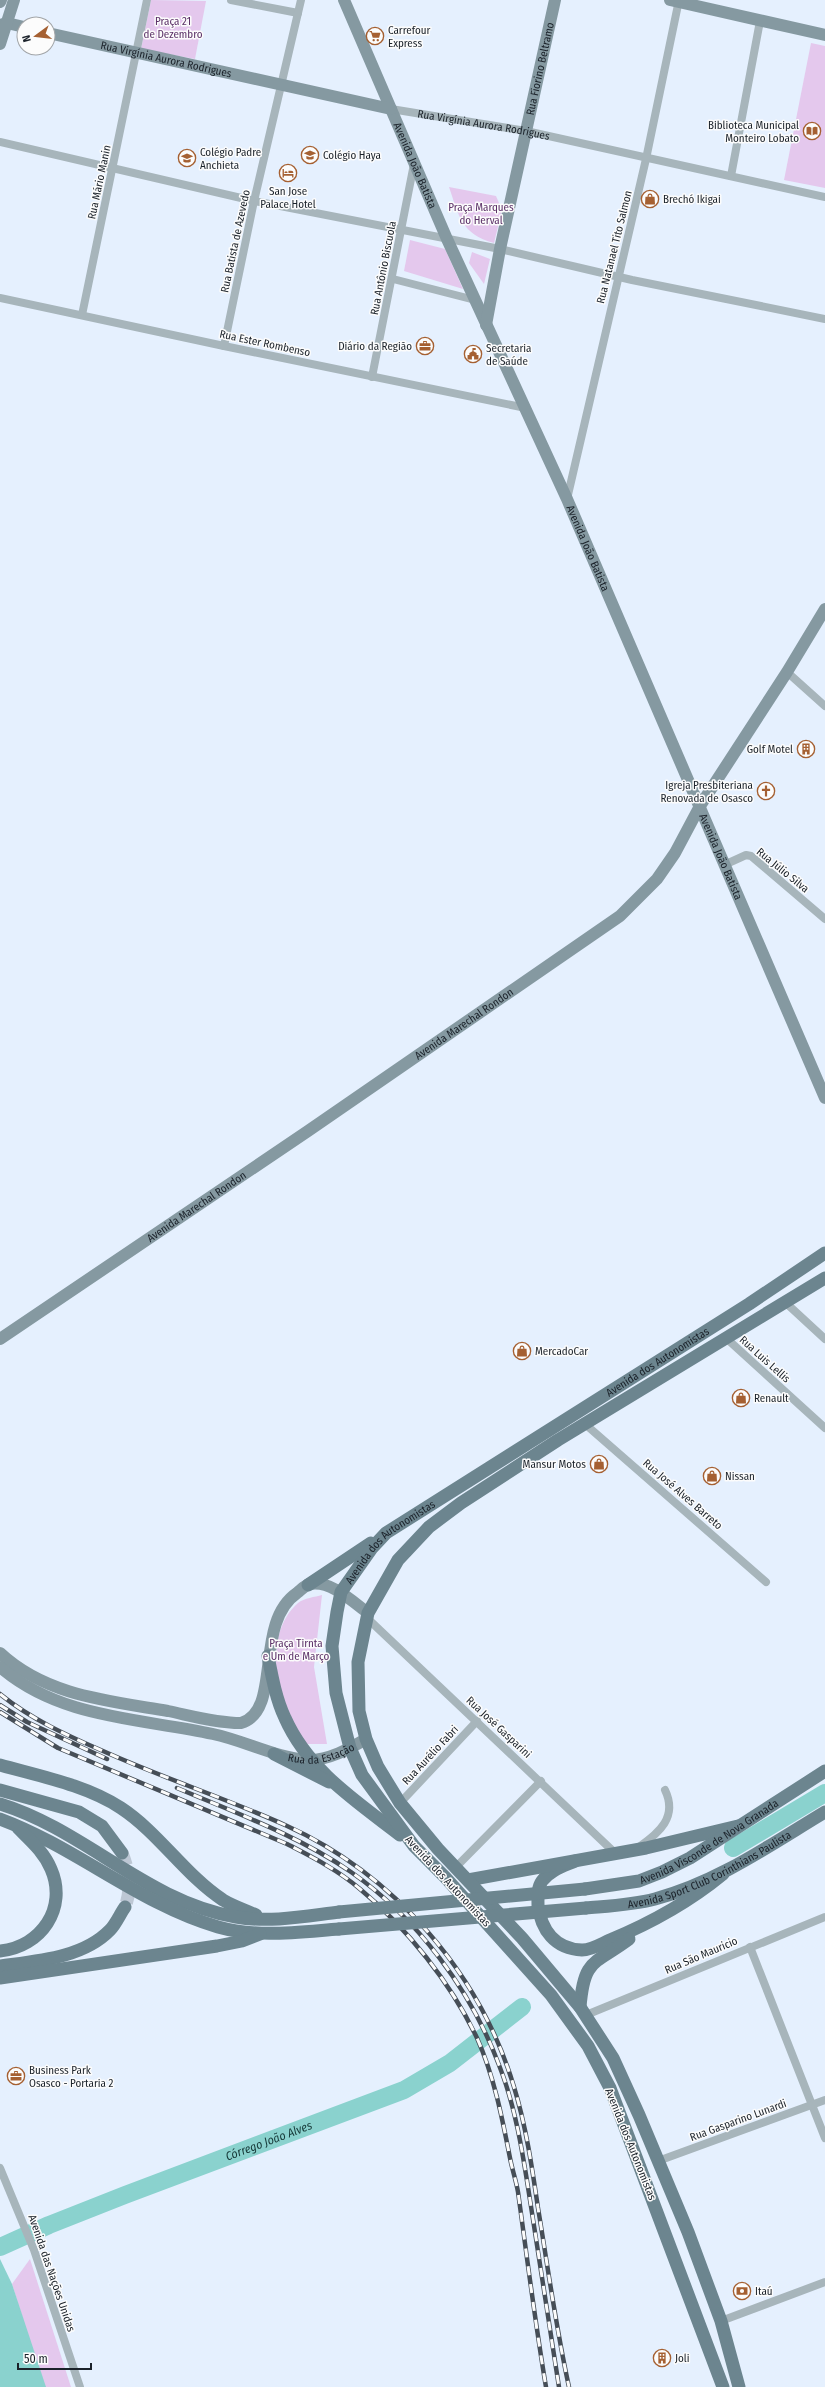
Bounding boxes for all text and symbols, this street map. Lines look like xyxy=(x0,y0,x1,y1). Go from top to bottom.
park label: Praça 21 de Dezembro xyxy=(144,15,203,41)
north arrow xyxy=(16,16,56,56)
street label: Rua Fiorino Beltramo xyxy=(524,21,557,116)
place label: Carrefour Express xyxy=(388,24,430,50)
supermarket icon: Carrefour Express xyxy=(365,26,385,46)
text: N xyxy=(20,34,34,43)
street label: Rua Virgínia Aurora Rodrigues xyxy=(99,39,233,81)
street label: Rua Virgínia Aurora Rodrigues xyxy=(417,107,551,143)
place label: Biblioteca Municipal Monteiro Lobato xyxy=(708,119,799,145)
street label: Avenida João Batista xyxy=(391,120,439,211)
library icon: Biblioteca Municipal Monteiro Lobato xyxy=(802,121,822,141)
street label: Rua Mário Manin xyxy=(85,144,114,220)
school or university icon: Colégio Haya xyxy=(300,145,320,165)
place label: Colégio Padre Anchieta xyxy=(200,146,261,172)
school or university icon: Colégio Padre Anchieta xyxy=(177,148,197,168)
place label: Colégio Haya xyxy=(323,149,381,162)
hotel icon: San Jose Palace Hotel xyxy=(278,163,298,183)
place label: San Jose Palace Hotel xyxy=(260,185,316,211)
street label: Rua Batista de Azevedo xyxy=(218,188,253,294)
street label: Rua Natanael Tito Salmon xyxy=(594,189,635,305)
shop icon: Brechó Ikigai xyxy=(640,189,660,209)
place label: Brechó Ikigai xyxy=(663,193,721,206)
park label: Praça Marques do Herval xyxy=(448,201,514,227)
street label: Rua Antônio Biscuola xyxy=(368,220,399,316)
street label: Rua Ester Rombenso xyxy=(218,328,312,360)
office icon: Diário da Região xyxy=(415,336,435,356)
place label: Diário da Região xyxy=(338,340,412,353)
place label: Secretaria de Saúde xyxy=(486,342,531,368)
public building icon: Secretaria de Saúde xyxy=(463,344,483,364)
street label: Avenida João Batista xyxy=(563,503,612,593)
building icon: Golf Motel xyxy=(796,739,816,759)
place label: Golf Motel xyxy=(747,743,793,756)
place label: Igreja Presbiteriana Renovada de Osasco xyxy=(660,779,753,805)
church icon: Igreja Presbiteriana Renovada de Osasco xyxy=(756,781,776,801)
street label: Avenida João Batista xyxy=(696,812,745,902)
street label: Rua Júlio Silva xyxy=(754,845,812,895)
street label: Avenida Marechal Rondon xyxy=(412,985,516,1063)
street label: Avenida Marechal Rondon xyxy=(145,1169,249,1245)
street label: Avenida dos Autonomistas xyxy=(604,1325,712,1400)
street label: Rua Luis Lellis xyxy=(737,1333,793,1386)
shop icon: MercadoCar xyxy=(512,1341,532,1361)
place label: MercadoCar xyxy=(535,1345,588,1358)
shop icon: Renault xyxy=(731,1388,751,1408)
place label: Renault xyxy=(754,1392,789,1405)
shop icon: Mansur Motos xyxy=(589,1454,609,1474)
street label: Rua José Alves Barreto xyxy=(640,1456,725,1532)
place label: Mansur Motos xyxy=(523,1458,586,1471)
shop icon: Nissan xyxy=(702,1466,722,1486)
place label: Nissan xyxy=(725,1470,755,1483)
street label: Avenida dos Autonomistas xyxy=(343,1498,438,1587)
park label: Praça Tirnta e Um de Março xyxy=(263,1637,329,1663)
street label: Rua José Gasparini xyxy=(464,1694,534,1761)
street label: Rua Aurélio Fabri xyxy=(400,1723,461,1788)
street label: Rua da Estação xyxy=(287,1741,357,1767)
street label: Avenida Visconde de Nova Granada xyxy=(638,1797,781,1887)
street label: Avenida Sport Club Corinthians Paulista xyxy=(627,1828,794,1911)
street label: Avenida dos Autonomistas xyxy=(402,1833,493,1930)
street label: Rua São Mauricio xyxy=(663,1934,740,1977)
place label: Business Park Osasco - Portaria 2 xyxy=(29,2064,114,2090)
office icon: Business Park Osasco - Portaria 2 xyxy=(6,2066,26,2086)
street label: Avenida dos Autonomistas xyxy=(602,2086,659,2202)
street label: Rua Gasparino Lunardi xyxy=(688,2097,788,2144)
water label: Córrego João Alves xyxy=(224,2118,314,2164)
street label: Avenida das Nações Unidas xyxy=(25,2213,78,2334)
bank icon: Itaú xyxy=(732,2281,752,2301)
place label: Itaú xyxy=(755,2285,773,2298)
scale bar xyxy=(18,2345,91,2371)
building icon: Joli xyxy=(652,2348,672,2368)
text: 50 m xyxy=(24,2352,48,2366)
place label: Joli xyxy=(675,2352,690,2365)

